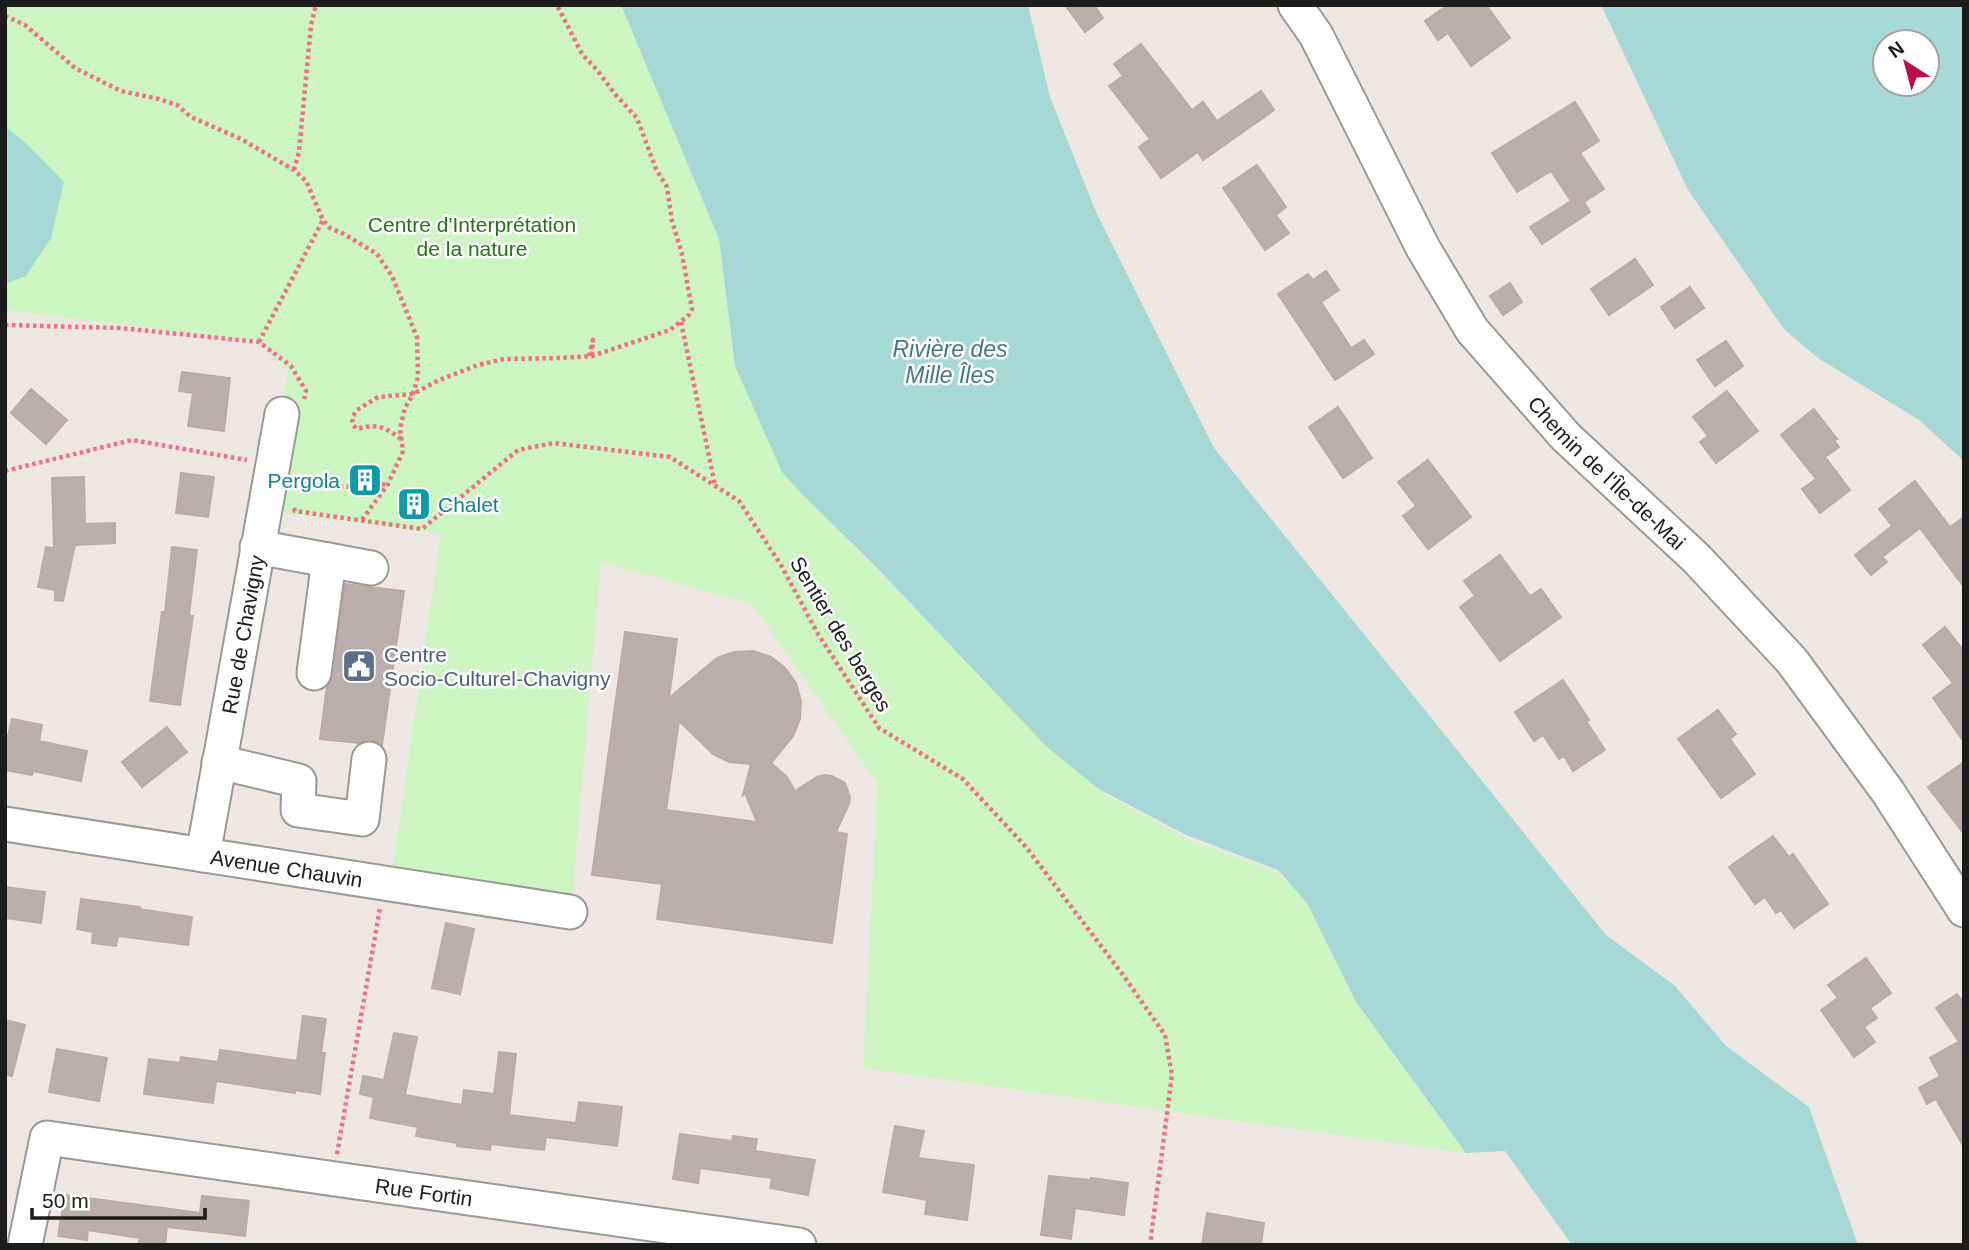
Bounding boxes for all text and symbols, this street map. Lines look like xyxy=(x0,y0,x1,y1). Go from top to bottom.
north arrow xyxy=(1871,28,1941,98)
text: N xyxy=(1885,37,1908,62)
park label: Centre d'Interprétation de la nature xyxy=(368,213,576,260)
water label: Rivière des Mille Îles xyxy=(892,336,1008,388)
street label: Chemin de l'Île-de-Mai xyxy=(1524,391,1690,554)
building icon: Pergola xyxy=(346,461,384,499)
place label: Pergola xyxy=(268,469,340,492)
building icon: Chalet xyxy=(395,485,433,523)
place label: Chalet xyxy=(438,493,499,516)
street label: Rue de Chavigny xyxy=(217,553,268,716)
street label: Sentier des berges xyxy=(786,553,896,715)
place label: Centre Socio-Culturel-Chavigny xyxy=(384,643,611,690)
public building icon: Centre Socio-Culturel-Chavigny xyxy=(340,647,378,685)
street label: Avenue Chauvin xyxy=(209,845,364,891)
street label: Rue Fortin xyxy=(374,1173,474,1210)
scale bar xyxy=(32,1176,205,1220)
text: 50 m xyxy=(42,1189,89,1212)

